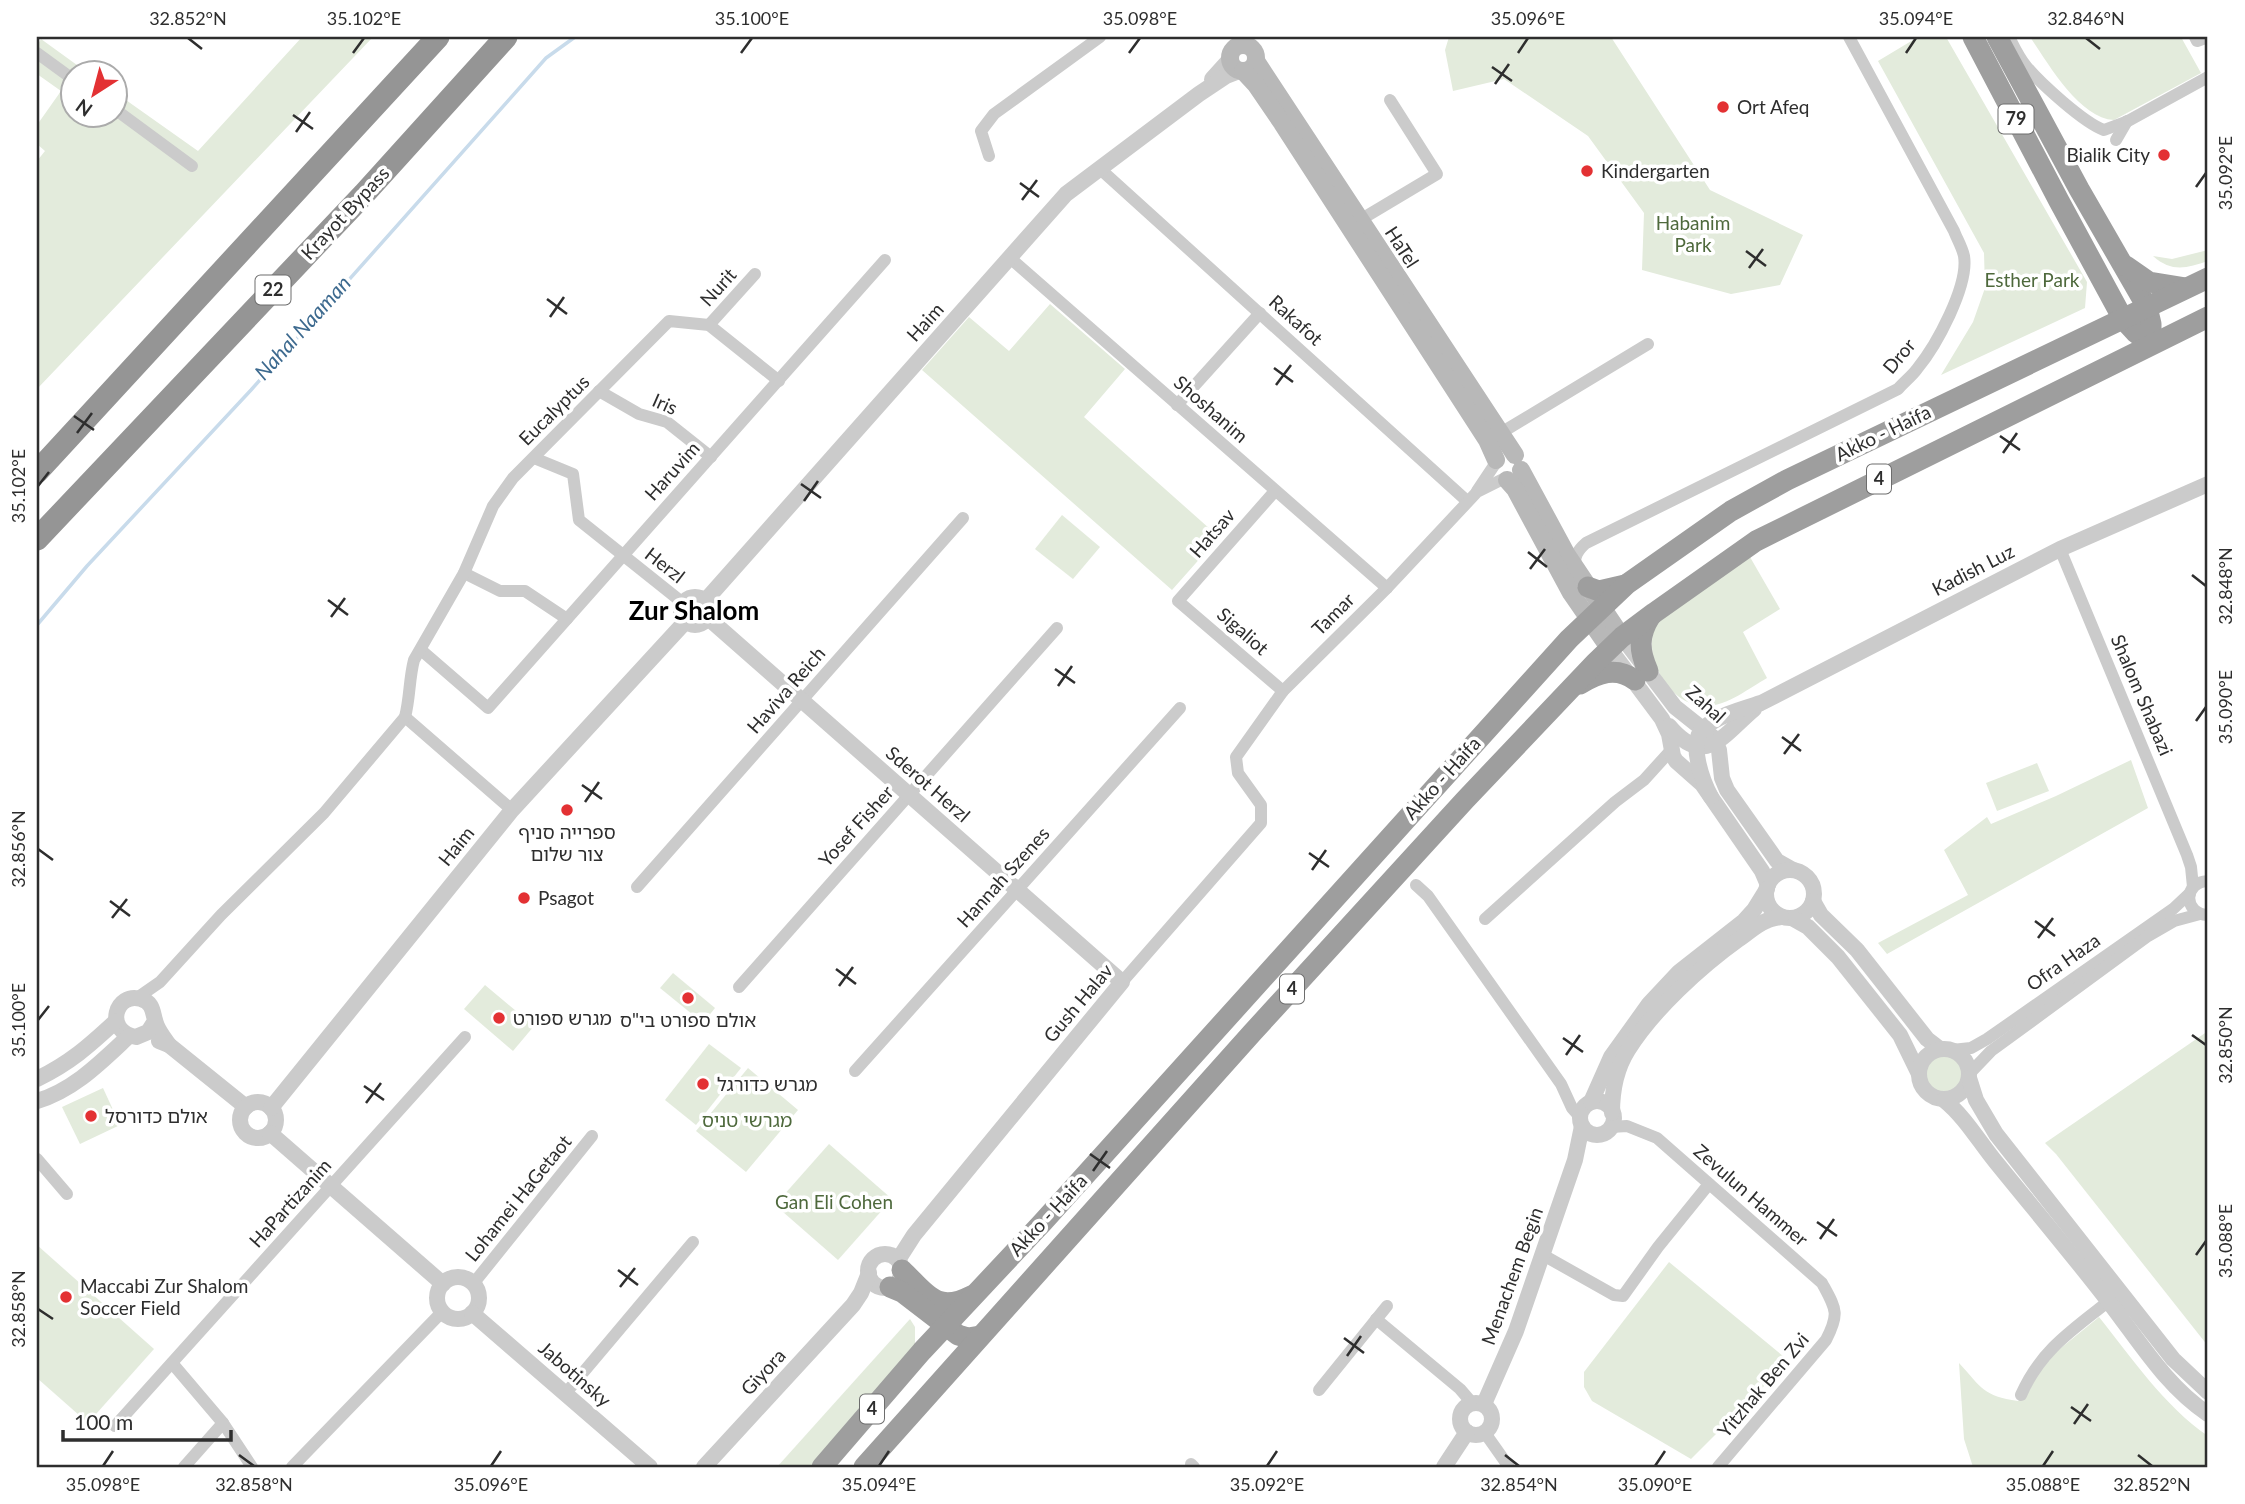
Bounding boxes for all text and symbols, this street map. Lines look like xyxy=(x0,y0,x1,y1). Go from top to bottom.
text: 32.852°N xyxy=(149,7,227,29)
text: 35.102°E xyxy=(327,7,401,29)
text: 35.100°E xyxy=(715,7,789,29)
text: 35.098°E xyxy=(1103,7,1177,29)
text: 35.096°E xyxy=(1491,7,1565,29)
text: 35.094°E xyxy=(1879,7,1953,29)
text: 32.846°N xyxy=(2047,7,2125,29)
north arrow xyxy=(60,60,130,130)
text: N xyxy=(71,95,96,122)
place label: Ort Afeq xyxy=(1737,95,1809,118)
marker: Ort Afeq xyxy=(1715,99,1731,115)
road number: 79 xyxy=(1998,104,2034,134)
text: 35.092°E xyxy=(2214,136,2236,210)
place label: Bialik City xyxy=(2066,143,2150,166)
marker: Bialik City xyxy=(2156,147,2172,163)
place label: Kindergarten xyxy=(1601,159,1710,182)
street label: Krayot Bypass xyxy=(296,161,394,264)
marker: Kindergarten xyxy=(1579,163,1595,179)
park label: Habanim Park xyxy=(1656,211,1730,256)
street label: HaTel xyxy=(1381,222,1424,272)
street label: Nurit xyxy=(695,263,741,310)
park label: Esther Park xyxy=(1985,268,2080,291)
water label: Nahal Naaman xyxy=(249,270,355,384)
road number: 22 xyxy=(256,276,290,304)
street label: Rakafot xyxy=(1265,290,1328,350)
street label: Haim xyxy=(901,298,948,346)
street label: Dror xyxy=(1877,333,1920,378)
street label: Eucalyptus xyxy=(514,370,594,450)
street label: Shoshanim xyxy=(1170,370,1253,447)
street label: Iris xyxy=(649,388,681,419)
street label: Akko - Haifa xyxy=(1831,400,1934,466)
street label: Haruvim xyxy=(639,437,704,505)
text: 35.102°E xyxy=(7,449,29,523)
road number: 4 xyxy=(1867,464,1891,494)
street label: Hatsav xyxy=(1184,503,1239,562)
street label: Kadish Luz xyxy=(1928,539,2018,600)
street label: Herzl xyxy=(641,542,690,587)
text: 32.848°N xyxy=(2214,547,2236,625)
street label: Tamar xyxy=(1307,588,1359,640)
district label: Zur Shalom xyxy=(629,594,759,626)
street label: Sigaliot xyxy=(1213,602,1274,659)
street label: Shalom Shabazi xyxy=(2107,631,2178,759)
street label: Haviva Reich xyxy=(742,642,829,738)
text: 35.090°E xyxy=(2214,670,2236,744)
street label: Zahal xyxy=(1682,680,1731,727)
street label: Akko - Haifa xyxy=(1398,732,1485,824)
street label: Sderot Herzl xyxy=(882,741,975,826)
street label: Yosef Fisher xyxy=(813,780,898,871)
marker: ספרייה סניף צור שלום xyxy=(559,802,575,818)
text: 32.856°N xyxy=(7,810,29,888)
place label: ספרייה סניף צור שלום xyxy=(518,820,616,865)
street label: Haim xyxy=(433,821,478,870)
street label: Hannah Szenes xyxy=(952,822,1054,932)
place label: Psagot xyxy=(538,886,594,909)
marker: Psagot xyxy=(516,890,532,906)
street label: Ofra Haza xyxy=(2021,928,2104,995)
street label: Gush Halav xyxy=(1038,959,1117,1047)
road number: 4 xyxy=(1280,974,1304,1004)
text: 35.100°E xyxy=(7,983,29,1057)
marker: אולם ספורט בי"ס xyxy=(680,990,696,1006)
place label: מגרש ספורט xyxy=(513,1006,612,1029)
text: 32.850°N xyxy=(2214,1006,2236,1084)
place label: אולם ספורט בי"ס xyxy=(620,1008,756,1031)
marker: מגרש ספורט xyxy=(491,1010,507,1026)
place label: מגרש כדורגל xyxy=(717,1072,818,1095)
marker: מגרש כדורגל xyxy=(695,1076,711,1092)
place label: אולם כדורסל xyxy=(105,1104,208,1127)
marker: אולם כדורסל xyxy=(83,1108,99,1124)
park label: מגרשי טניס xyxy=(702,1108,792,1131)
street label: Lohamei HaGetaot xyxy=(460,1130,576,1265)
street label: Zevulun Hammer xyxy=(1690,1139,1813,1250)
street label: HaPartizanim xyxy=(244,1154,335,1252)
street label: Akko - Haifa xyxy=(1004,1169,1091,1260)
park label: Gan Eli Cohen xyxy=(775,1190,893,1213)
street label: Menachem Begin xyxy=(1476,1204,1547,1348)
text: 35.088°E xyxy=(2214,1204,2236,1278)
text: 32.858°N xyxy=(7,1270,29,1348)
place label: Maccabi Zur Shalom Soccer Field xyxy=(80,1274,248,1319)
marker: Maccabi Zur Shalom Soccer Field xyxy=(58,1289,74,1305)
street label: Yitzhak Ben Zvi xyxy=(1712,1328,1813,1442)
street label: Jabotinsky xyxy=(534,1336,616,1411)
street label: Giyora xyxy=(736,1344,790,1400)
road number: 4 xyxy=(860,1394,884,1424)
scale bar xyxy=(63,1399,231,1443)
text: 100 m xyxy=(74,1409,133,1434)
text: 35.098°E xyxy=(66,1473,140,1495)
text: 32.858°N xyxy=(215,1473,293,1495)
text: 35.096°E xyxy=(454,1473,528,1495)
text: 35.094°E xyxy=(842,1473,916,1495)
text: 35.092°E xyxy=(1230,1473,1304,1495)
text: 32.854°N xyxy=(1480,1473,1558,1495)
text: 35.090°E xyxy=(1618,1473,1692,1495)
text: 35.088°E xyxy=(2006,1473,2080,1495)
text: 32.852°N xyxy=(2113,1473,2191,1495)

